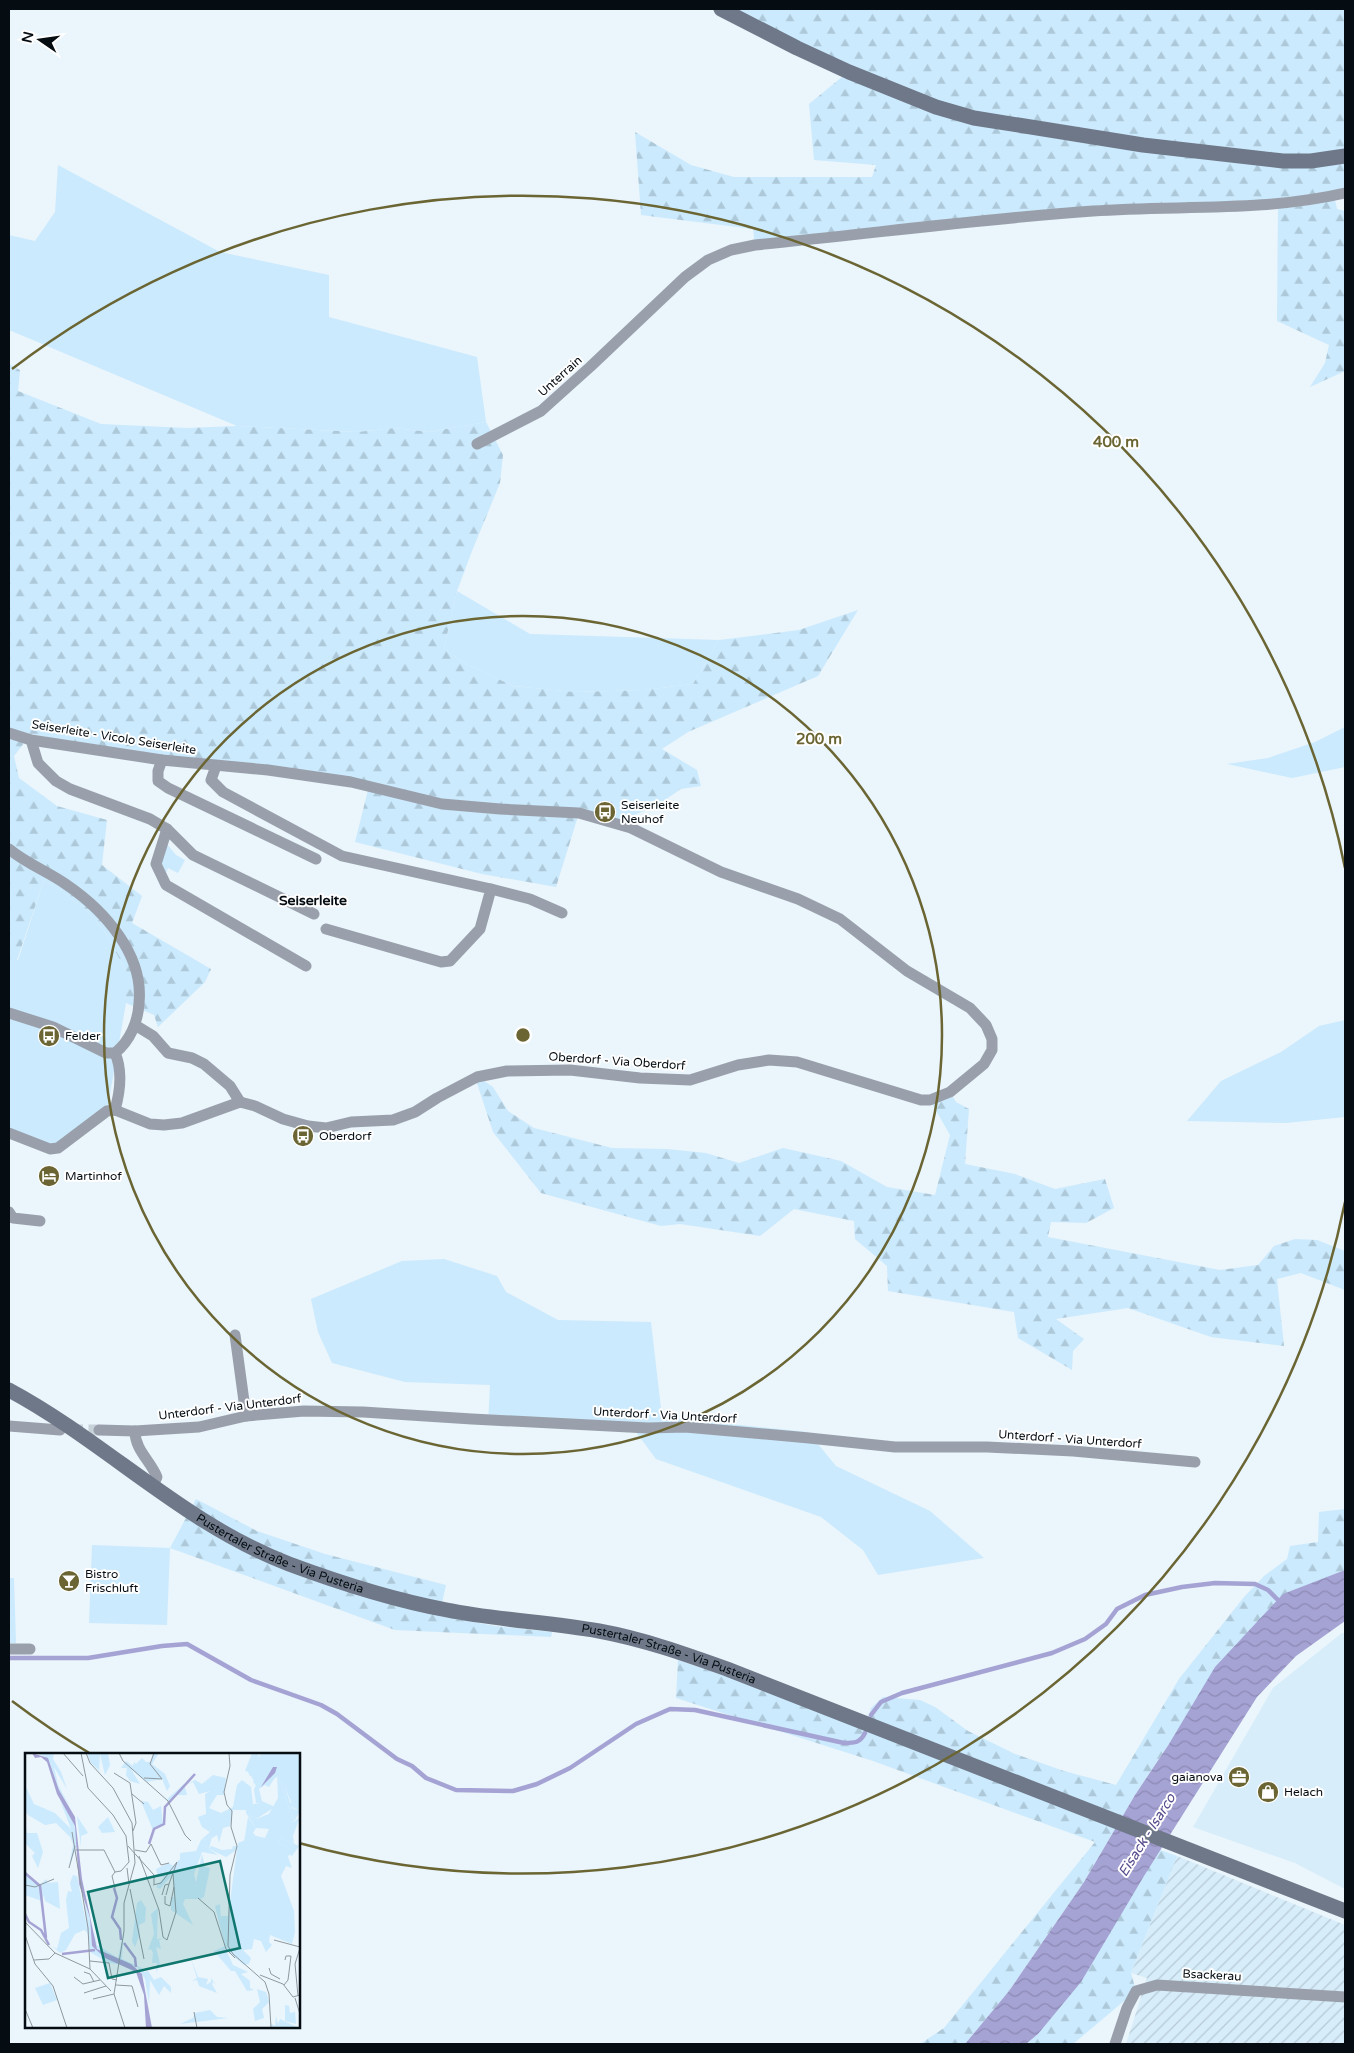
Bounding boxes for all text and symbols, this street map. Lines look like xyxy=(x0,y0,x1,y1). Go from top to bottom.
north arrow xyxy=(15,15,65,65)
text: N xyxy=(18,30,37,45)
street label: Unterrain xyxy=(535,353,585,399)
text: 400 m xyxy=(1093,433,1139,451)
street label: Seiserleite - Vicolo Seiserleite xyxy=(31,717,197,757)
text: 200 m xyxy=(796,730,842,748)
place label: Seiserleite Neuhof xyxy=(621,798,680,826)
bus stop icon: Seiserleite Neuhof xyxy=(593,800,617,824)
district label: Seiserleite xyxy=(279,892,347,909)
bus stop icon: Felder xyxy=(37,1024,61,1048)
centre of rings xyxy=(514,1026,532,1044)
place label: Felder xyxy=(65,1029,101,1043)
street label: Oberdorf - Via Oberdorf xyxy=(548,1049,686,1073)
bus stop icon: Oberdorf xyxy=(291,1124,315,1148)
place label: Oberdorf xyxy=(319,1129,372,1143)
hotel icon: Martinhof xyxy=(37,1164,61,1188)
place label: Martinhof xyxy=(65,1169,122,1183)
street label: Unterdorf - Via Unterdorf xyxy=(158,1391,303,1423)
street label: Unterdorf - Via Unterdorf xyxy=(593,1404,738,1426)
street label: Unterdorf - Via Unterdorf xyxy=(998,1427,1143,1451)
street label: Pustertaler Straße - Via Pusteria xyxy=(194,1511,365,1596)
place label: Bistro Frischluft xyxy=(85,1567,139,1595)
bar icon: Bistro Frischluft xyxy=(57,1569,81,1593)
street label: Pustertaler Straße - Via Pusteria xyxy=(581,1621,758,1687)
inset map xyxy=(25,1753,300,2028)
office icon: gaianova xyxy=(1227,1765,1251,1789)
place label: gaianova xyxy=(1171,1770,1223,1784)
shop icon: Helach xyxy=(1256,1780,1280,1804)
place label: Helach xyxy=(1284,1785,1323,1799)
water label: Eisack - Isarco xyxy=(1115,1789,1180,1880)
street label: Bsackerau xyxy=(1182,1966,1242,1984)

